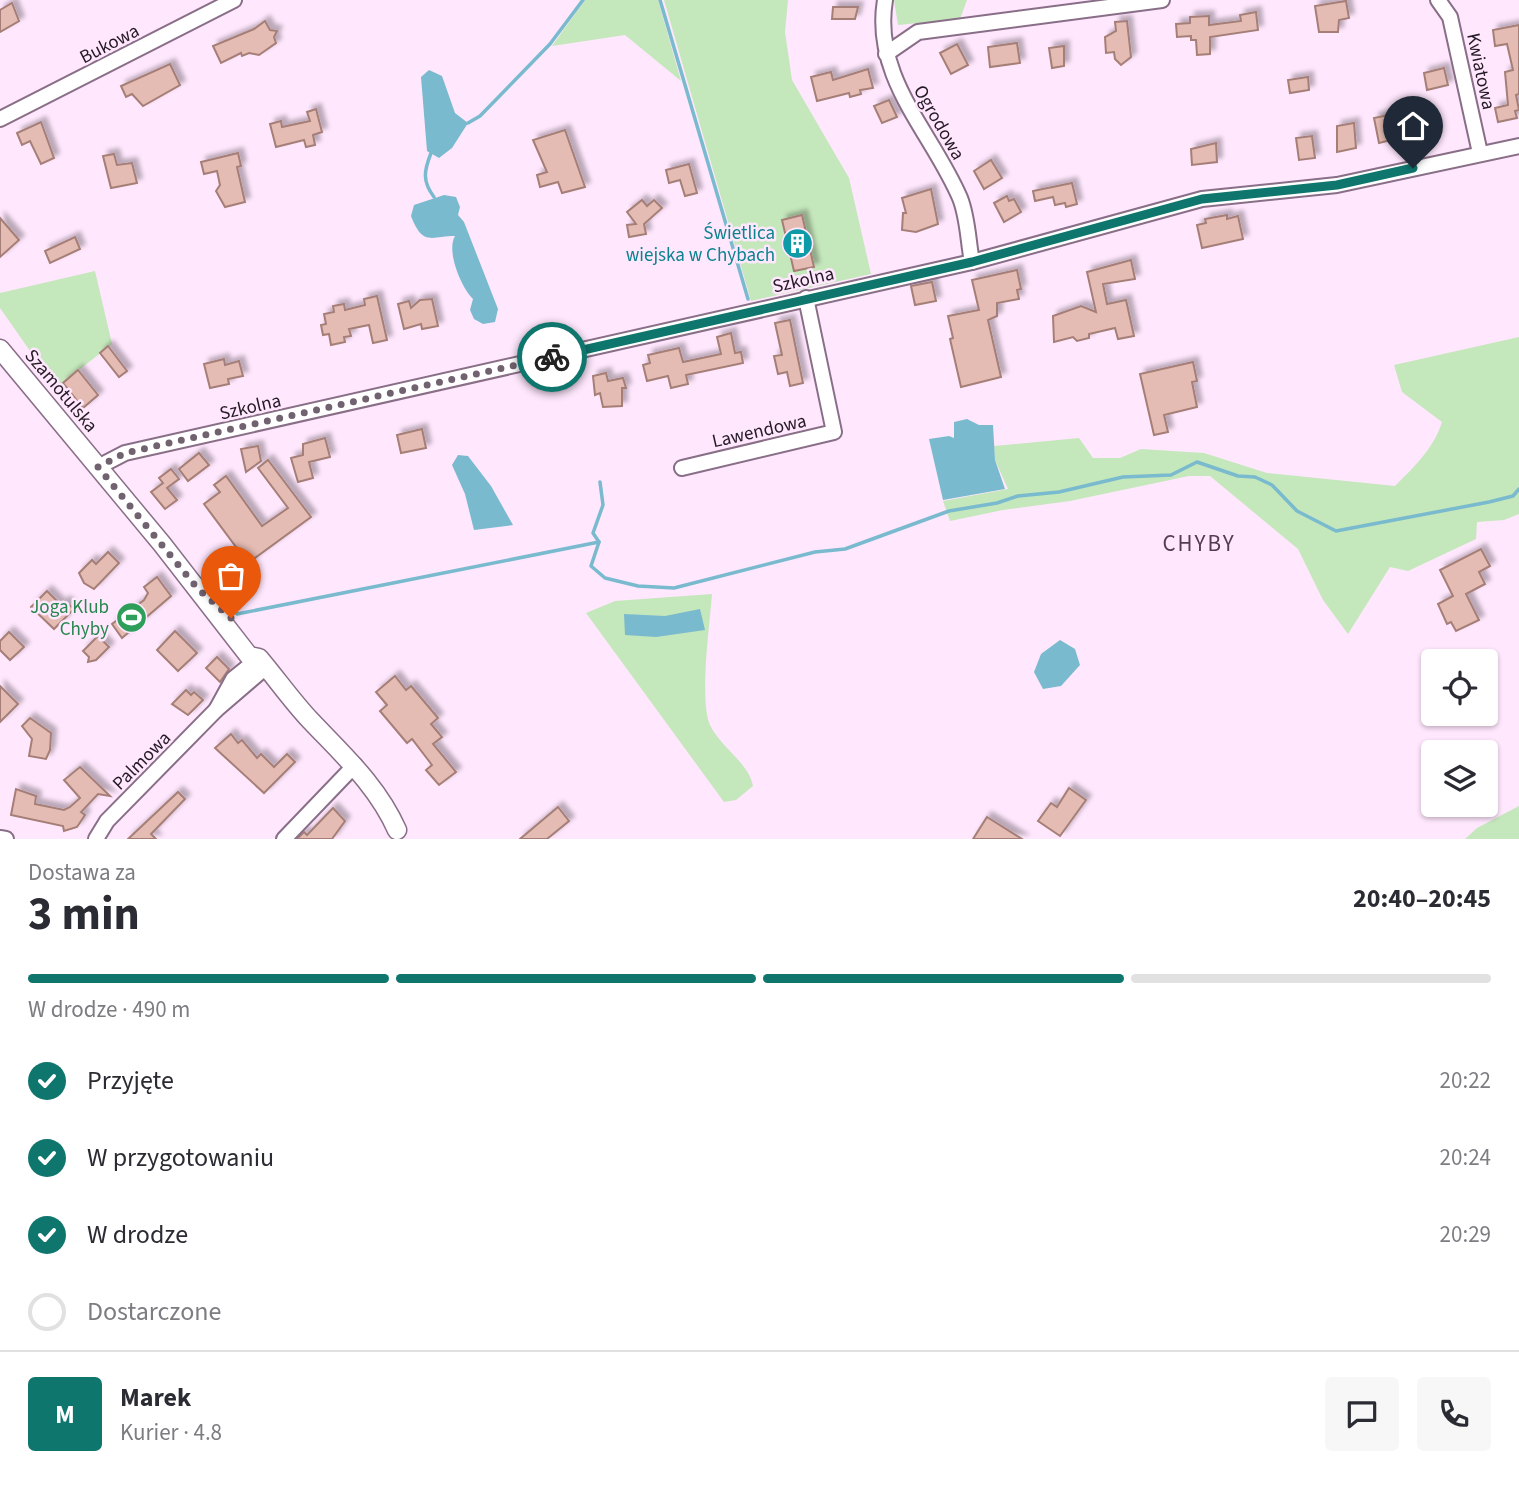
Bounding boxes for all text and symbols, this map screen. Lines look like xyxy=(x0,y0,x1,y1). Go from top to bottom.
street label: Bukowa xyxy=(75,18,144,71)
street label: Kwiatowa xyxy=(1459,30,1502,112)
street label: Ogrodowa xyxy=(906,80,971,165)
pin xyxy=(1383,96,1443,168)
icon: home xyxy=(1394,107,1432,145)
place label: Świetlica wiejska w Chybach xyxy=(626,220,775,269)
building icon: Świetlica wiejska w Chybach xyxy=(781,226,815,260)
street label: Szkolna xyxy=(770,260,837,301)
courier xyxy=(517,322,587,392)
icon: bike xyxy=(533,338,571,376)
street label: Szamotulska xyxy=(18,343,104,439)
street label: Szkolna xyxy=(217,387,284,428)
street label: Lawendowa xyxy=(710,408,809,455)
district label: CHYBY xyxy=(1162,527,1236,560)
pin xyxy=(201,546,261,618)
icon: bag xyxy=(212,557,250,595)
place label: Joga Klub Chyby xyxy=(30,594,109,643)
sports icon: Joga Klub Chyby xyxy=(115,600,149,634)
map controls xyxy=(1421,649,1498,817)
button: locate xyxy=(1421,649,1498,726)
street label: Palmowa xyxy=(107,726,178,797)
button: layers xyxy=(1421,740,1498,817)
text: Dostawa za xyxy=(28,856,136,889)
text: 20:40–20:45 xyxy=(1353,880,1491,917)
text: 3 min xyxy=(28,882,140,947)
text: W drodze · 490 m xyxy=(28,993,190,1026)
icon: check xyxy=(28,1062,66,1100)
text: Przyjęte xyxy=(87,1062,174,1099)
text: 20:22 xyxy=(1440,1064,1491,1097)
icon: check xyxy=(28,1139,66,1177)
text: W przygotowaniu xyxy=(87,1139,274,1176)
text: 20:24 xyxy=(1440,1141,1491,1174)
icon: check xyxy=(28,1216,66,1254)
text: W drodze xyxy=(87,1216,188,1253)
text: 20:29 xyxy=(1440,1218,1491,1251)
text: Dostarczone xyxy=(87,1293,221,1330)
button: chat xyxy=(1325,1377,1399,1451)
button: phone xyxy=(1417,1377,1491,1451)
text: Marek xyxy=(120,1379,191,1416)
text: M xyxy=(55,1396,75,1433)
text: Kurier · 4.8 xyxy=(120,1416,222,1449)

